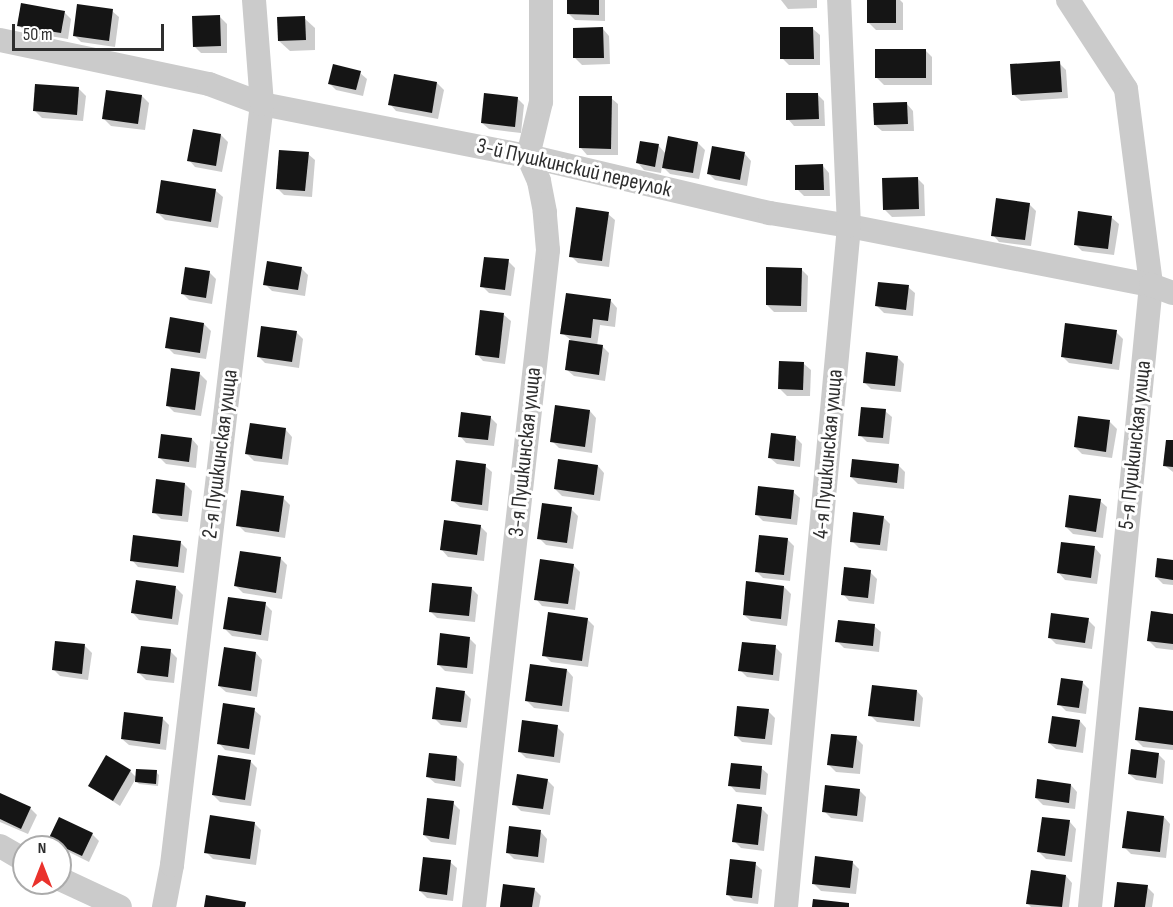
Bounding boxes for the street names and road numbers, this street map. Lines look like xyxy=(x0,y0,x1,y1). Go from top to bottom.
street label: 3-й Пушкинский переулок xyxy=(474,133,674,203)
street label: 5-я Пушкинская улица xyxy=(1113,359,1157,531)
street label: 3-я Пушкинская улица xyxy=(503,366,547,538)
street label: 2-я Пушкинская улица xyxy=(197,368,243,540)
street label: 4-я Пушкинская улица xyxy=(807,368,849,540)

